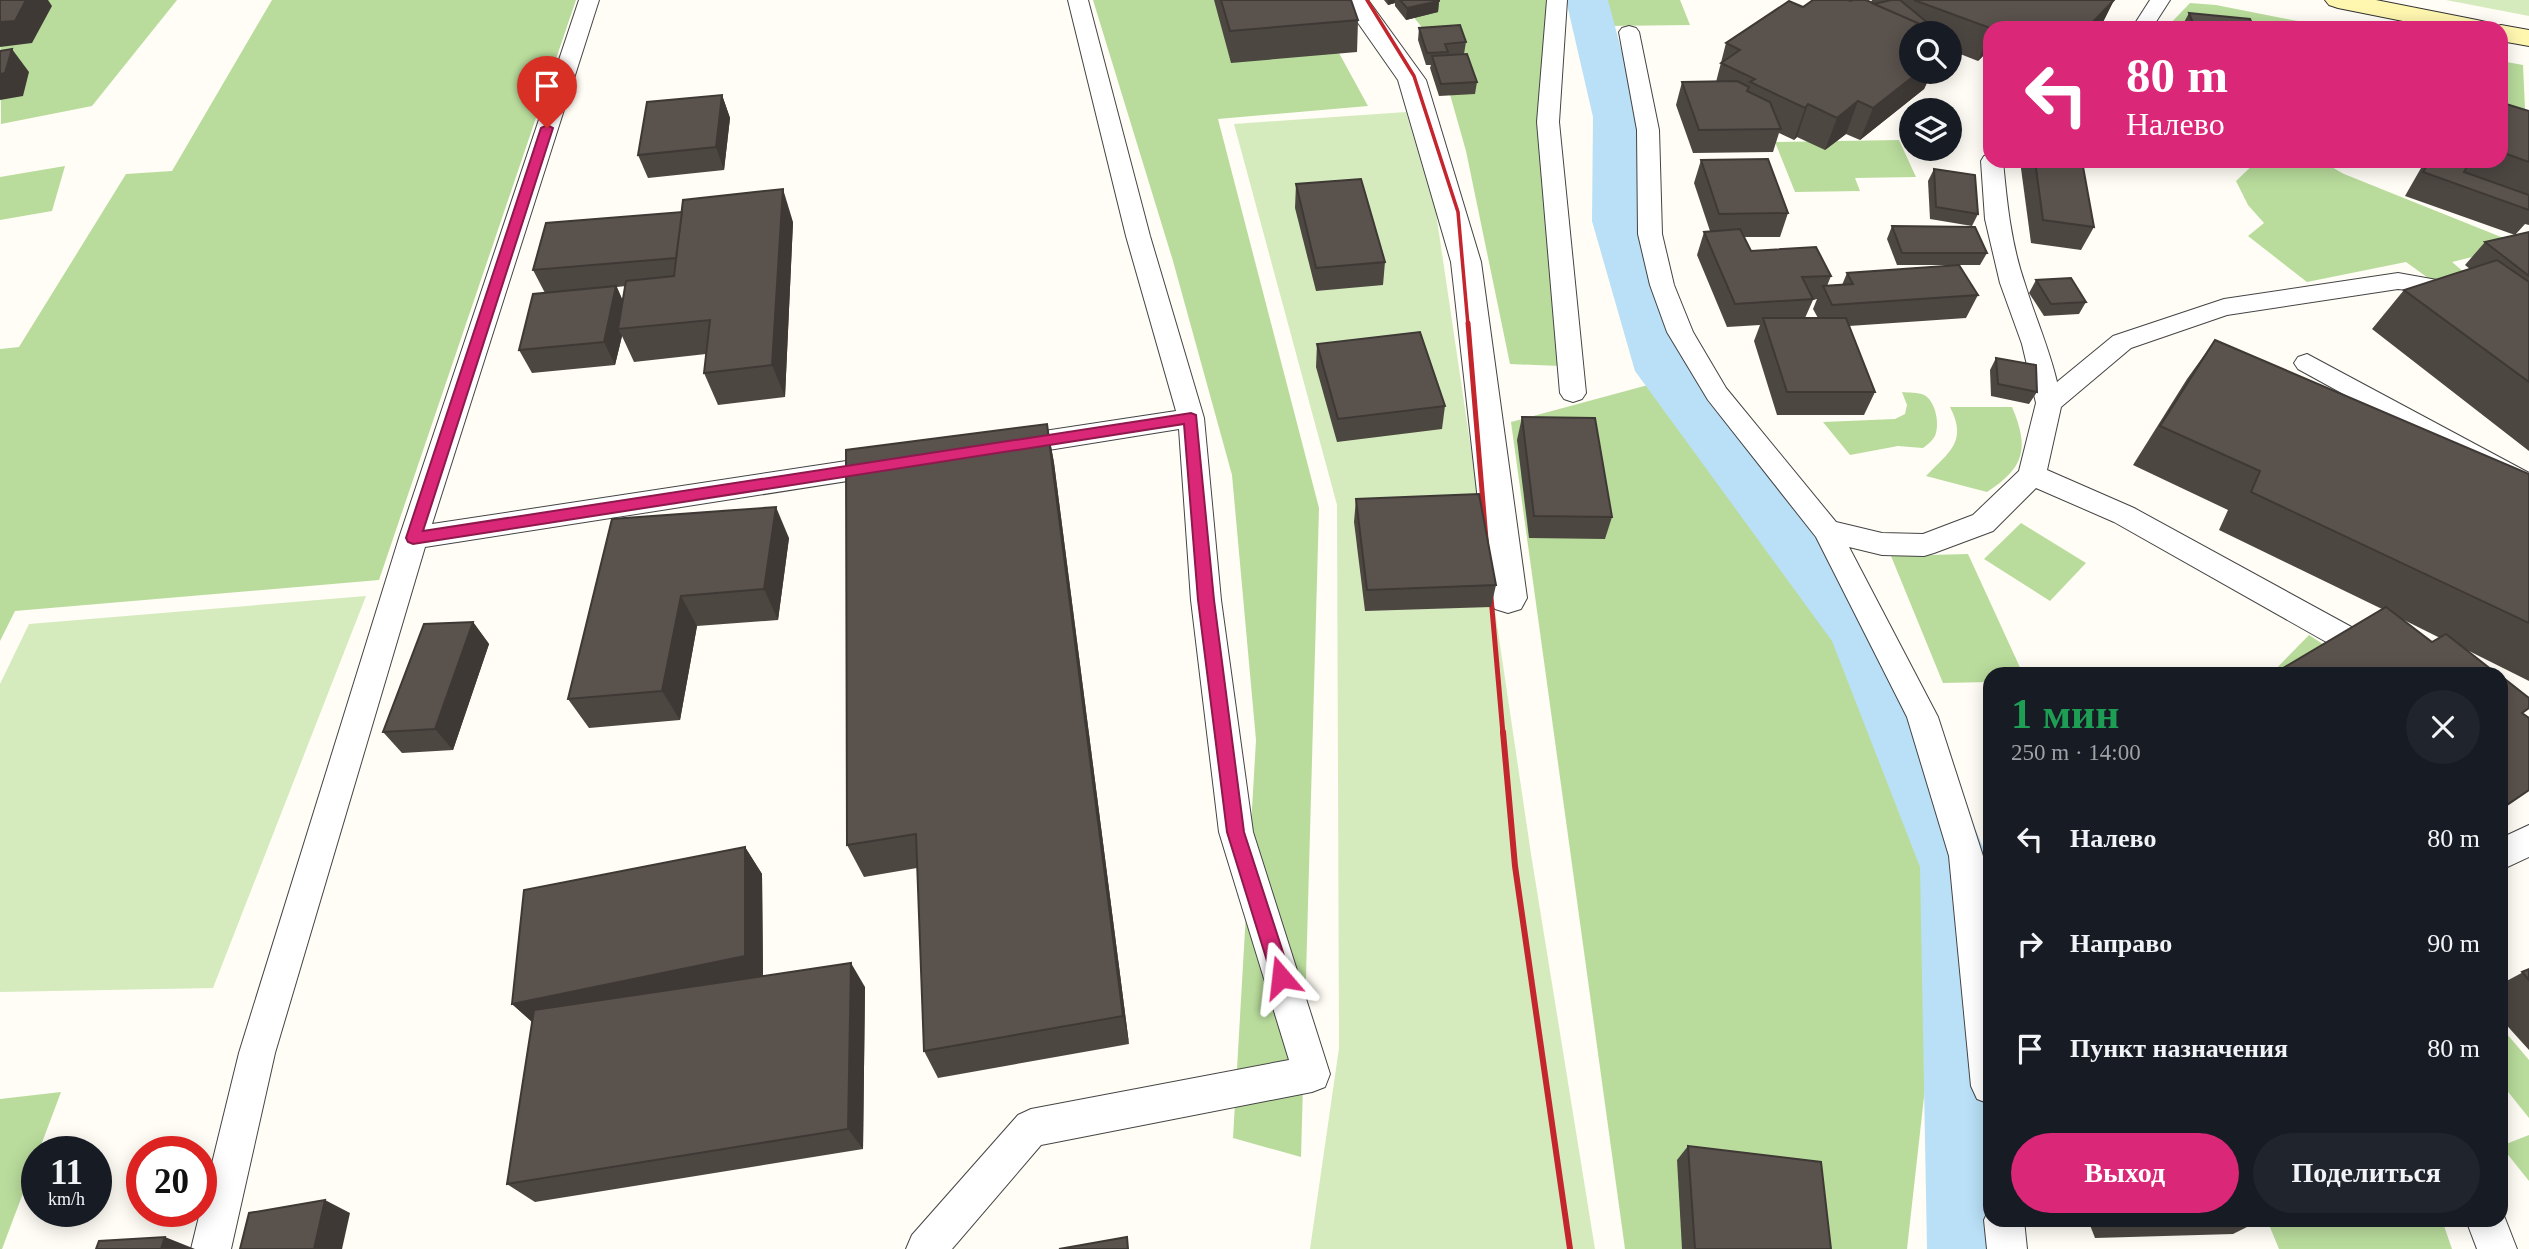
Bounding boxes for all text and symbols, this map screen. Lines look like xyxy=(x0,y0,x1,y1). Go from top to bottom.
map controls xyxy=(1899,21,1962,161)
button: search xyxy=(1899,21,1962,84)
text: 80 m xyxy=(2126,48,2228,103)
icon: left xyxy=(2011,49,2102,140)
pin xyxy=(517,56,577,128)
icon: arrive xyxy=(528,67,566,105)
button: layers xyxy=(1899,98,1962,161)
text: Налево xyxy=(2126,106,2225,142)
button: close xyxy=(2406,690,2480,764)
text: 1 мин xyxy=(2011,691,2120,737)
text: 250 m · 14:00 xyxy=(2011,740,2141,765)
icon: left xyxy=(2011,820,2049,858)
text: Налево xyxy=(2070,824,2156,853)
text: 80 m xyxy=(2427,824,2480,853)
icon: right xyxy=(2011,925,2049,963)
text: Направо xyxy=(2070,929,2172,958)
text: 90 m xyxy=(2427,929,2480,958)
position arrow xyxy=(1244,940,1318,1014)
icon: arrive xyxy=(2011,1030,2049,1068)
text: Пункт назначения xyxy=(2070,1034,2288,1063)
text: 80 m xyxy=(2427,1034,2480,1063)
button: Выход xyxy=(2011,1133,2239,1213)
button: Поделиться xyxy=(2253,1133,2480,1213)
speed limit sign: 20 xyxy=(126,1136,217,1227)
text: 11 xyxy=(50,1153,83,1192)
text: km/h xyxy=(48,1189,85,1209)

